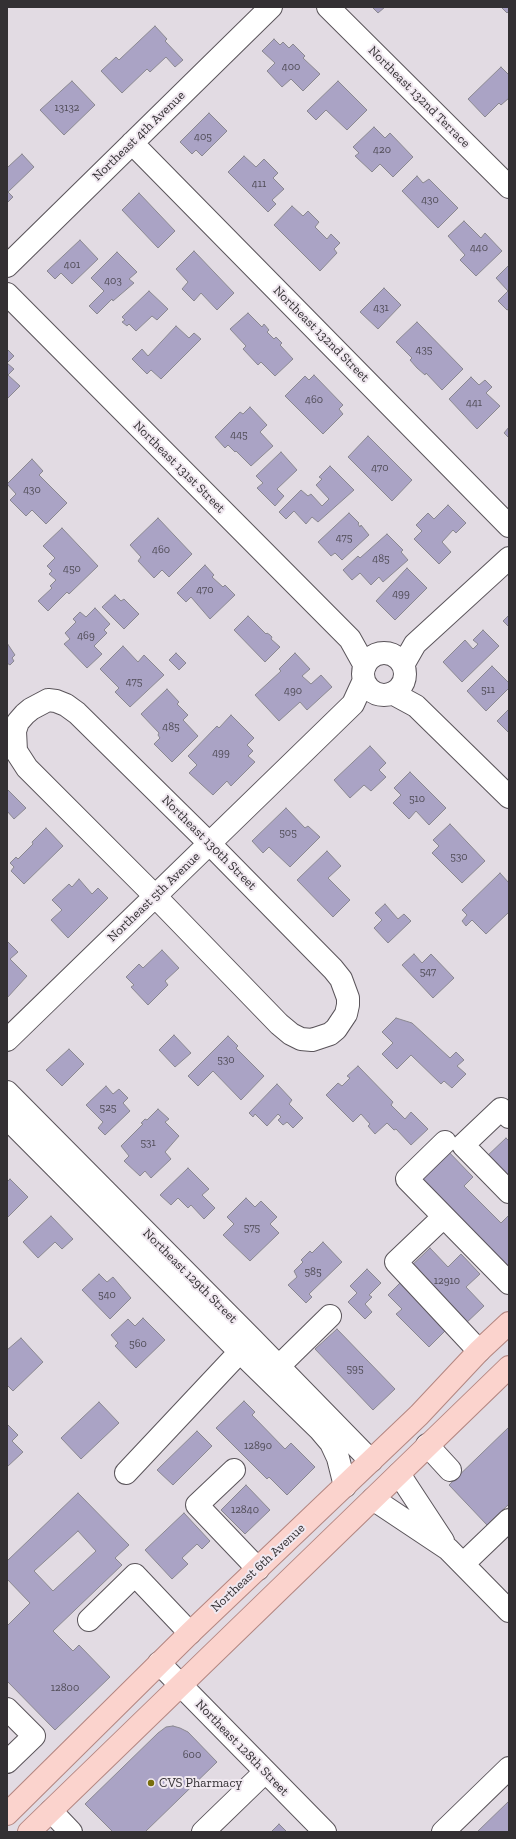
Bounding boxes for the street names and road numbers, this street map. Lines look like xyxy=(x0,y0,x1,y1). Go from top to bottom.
street label: Northeast 132nd Terrace xyxy=(365,43,473,151)
street label: Northeast 4th Avenue xyxy=(89,88,189,184)
street label: Northeast 132nd Street xyxy=(270,283,372,385)
street label: Northeast 131st Street xyxy=(130,418,228,516)
street label: Northeast 130th Street xyxy=(158,792,260,894)
street label: Northeast 5th Avenue xyxy=(105,849,203,945)
street label: Northeast 129th Street xyxy=(139,1225,241,1327)
street label: Northeast 6th Avenue xyxy=(208,1521,308,1615)
street label: Northeast 128th Street xyxy=(192,1697,292,1799)

